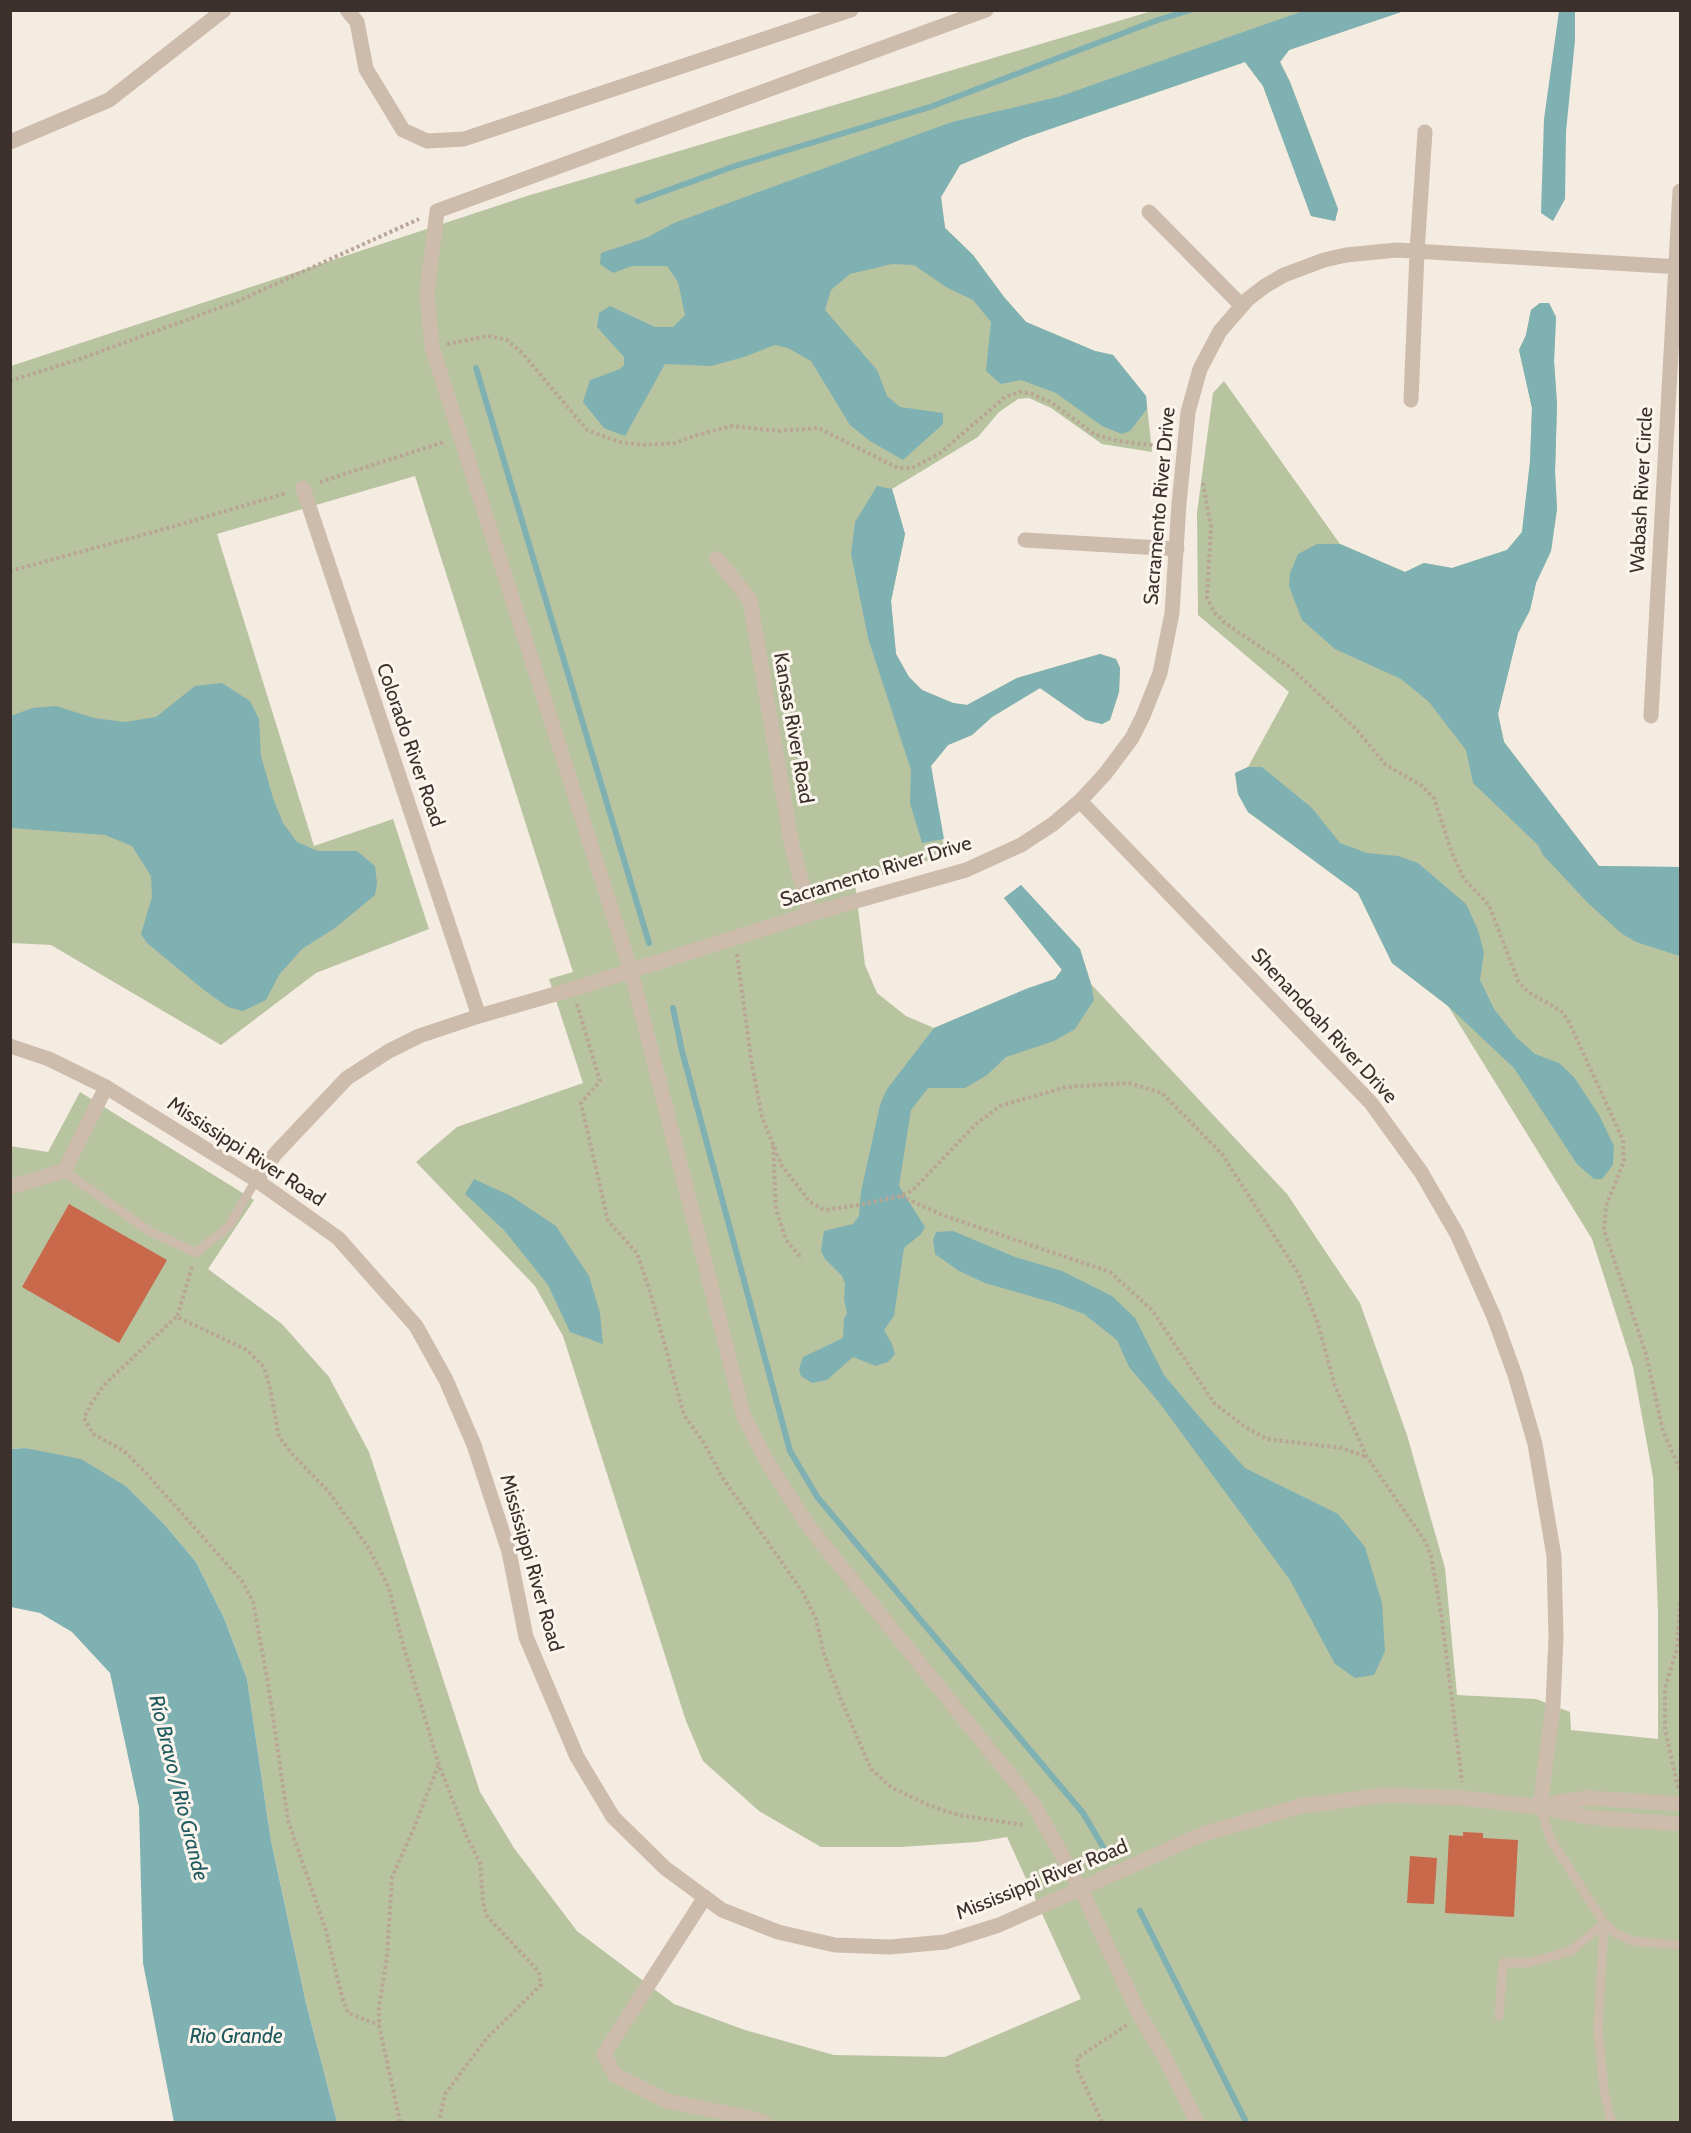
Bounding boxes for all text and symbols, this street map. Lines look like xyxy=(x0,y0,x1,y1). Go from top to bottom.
street label: Sacramento River Drive xyxy=(1139,406,1181,606)
street label: Wabash River Circle xyxy=(1626,406,1658,574)
street label: Kansas River Road xyxy=(768,651,818,805)
street label: Colorado River Road xyxy=(371,660,449,830)
street label: Sacramento River Drive xyxy=(777,831,975,913)
street label: Shenandoah River Drive xyxy=(1246,943,1402,1109)
street label: Mississippi River Road xyxy=(163,1092,329,1212)
street label: Mississippi River Road xyxy=(494,1472,568,1654)
water label: Río Bravo / Rio Grande xyxy=(143,1693,213,1883)
street label: Mississippi River Road xyxy=(953,1835,1131,1925)
water label: Rio Grande xyxy=(189,2024,283,2050)

